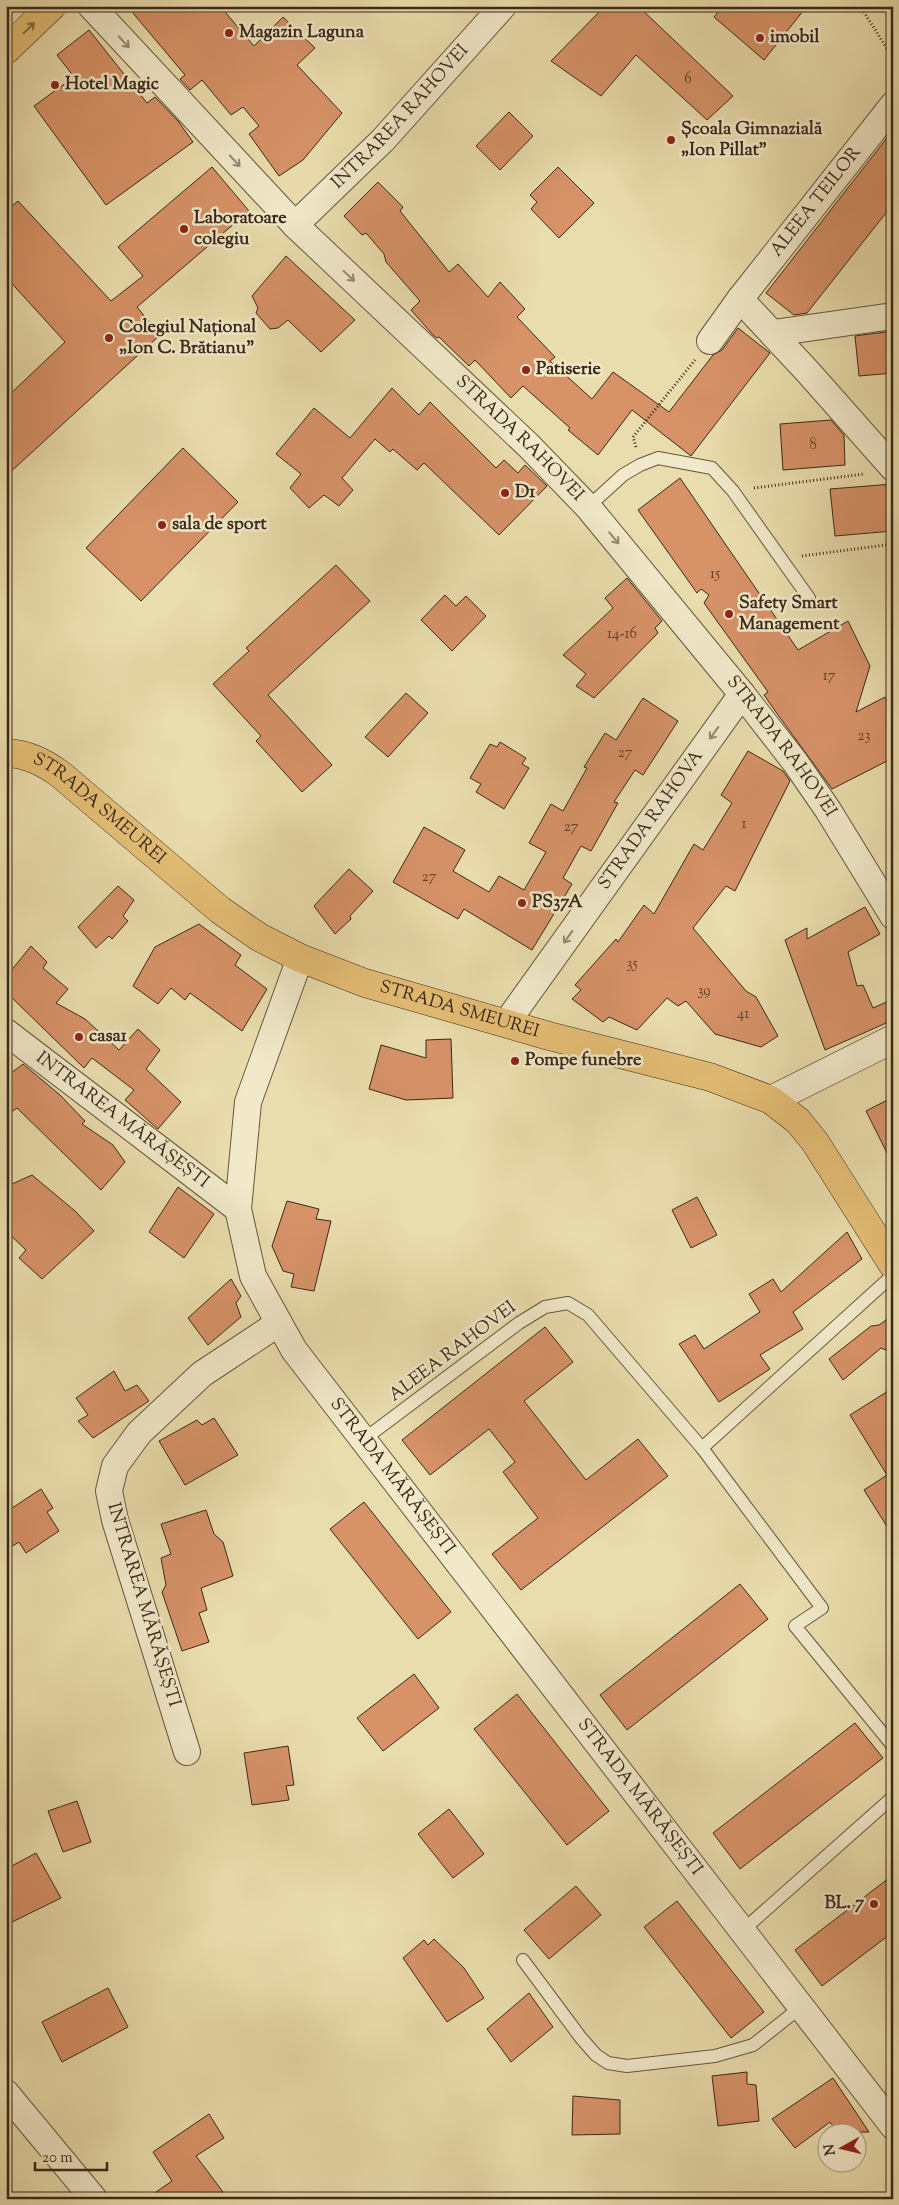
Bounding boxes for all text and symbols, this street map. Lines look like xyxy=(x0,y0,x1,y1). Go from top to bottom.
place label: Magazin Laguna xyxy=(239,20,365,46)
one-way arrow xyxy=(23,22,35,34)
place label: imobil xyxy=(770,25,820,51)
marker: Magazin Laguna xyxy=(223,27,235,39)
marker: imobil xyxy=(754,32,766,44)
one-way arrow xyxy=(118,36,130,48)
street label: INTRAREA RAHOVEI xyxy=(326,39,476,196)
house number: 6 xyxy=(684,69,692,90)
place label: Hotel Magic xyxy=(65,72,160,98)
marker: Hotel Magic xyxy=(49,79,61,91)
place label: Școala Gimnazială „Ion Pillat” xyxy=(681,117,823,164)
marker: Școala Gimnazială „Ion Pillat” xyxy=(665,134,677,146)
street label: ALEEA TEILOR xyxy=(765,141,868,263)
one-way arrow xyxy=(229,154,241,167)
place label: Laboratoare colegiu xyxy=(194,206,287,253)
marker: Laboratoare colegiu xyxy=(178,223,190,235)
one-way arrow xyxy=(343,270,356,282)
place label: Colegiul Național „Ion C. Brătianu" xyxy=(119,315,257,362)
marker: Colegiul Național „Ion C. Brătianu" xyxy=(103,332,115,344)
place label: Patiserie xyxy=(536,357,602,383)
marker: Patiserie xyxy=(520,364,532,376)
street label: STRADA RAHOVEI xyxy=(449,370,589,508)
house number: 8 xyxy=(809,435,817,456)
place label: D1 xyxy=(515,480,536,506)
marker: D1 xyxy=(499,487,511,499)
place label: sala de sport xyxy=(172,512,267,538)
marker: sala de sport xyxy=(156,519,168,531)
one-way arrow xyxy=(608,532,619,545)
house number: 15 xyxy=(710,564,720,585)
place label: Safety Smart Management xyxy=(739,591,840,638)
marker: Safety Smart Management xyxy=(723,608,735,620)
house number: 14-16 xyxy=(607,624,637,645)
house number: 17 xyxy=(823,666,836,687)
street label: STRADA RAHOVEI xyxy=(719,671,843,823)
one-way arrow xyxy=(709,726,719,740)
house number: 23 xyxy=(857,726,871,747)
house number: 27 xyxy=(618,743,633,764)
street label: STRADA RAHOVA xyxy=(592,745,711,896)
street label: STRADA SMEUREI xyxy=(28,747,171,871)
house number: 1 xyxy=(741,814,747,835)
house number: 27 xyxy=(564,817,579,838)
house number: 27 xyxy=(422,867,437,888)
place label: PS37A xyxy=(532,890,583,916)
marker: PS37A xyxy=(516,897,528,909)
one-way arrow xyxy=(563,929,573,943)
house number: 35 xyxy=(626,954,638,975)
street label: STRADA SMEUREI xyxy=(376,975,542,1046)
house number: 39 xyxy=(697,981,711,1002)
house number: 41 xyxy=(737,1004,749,1025)
place label: casa1 xyxy=(89,1024,128,1050)
marker: casa1 xyxy=(73,1031,85,1043)
street label: INTRAREA MĂRĂȘEȘTI xyxy=(30,1046,214,1195)
place label: Pompe funebre xyxy=(525,1048,642,1074)
marker: Pompe funebre xyxy=(509,1055,521,1067)
street label: ALEEA RAHOVEI xyxy=(384,1295,522,1409)
street label: STRADA MĂRĂȘEȘTI xyxy=(323,1393,461,1561)
street label: INTRAREA MĂRĂȘEȘTI xyxy=(100,1500,186,1710)
street label: STRADA MĂRĂȘEȘTI xyxy=(570,1713,708,1881)
place label: BL. 7 xyxy=(824,1891,865,1917)
marker: BL. 7 xyxy=(868,1898,880,1910)
north arrow xyxy=(816,2122,866,2172)
scale bar xyxy=(35,2140,108,2172)
text: N xyxy=(820,2143,842,2156)
text: 20 m xyxy=(42,2148,73,2169)

